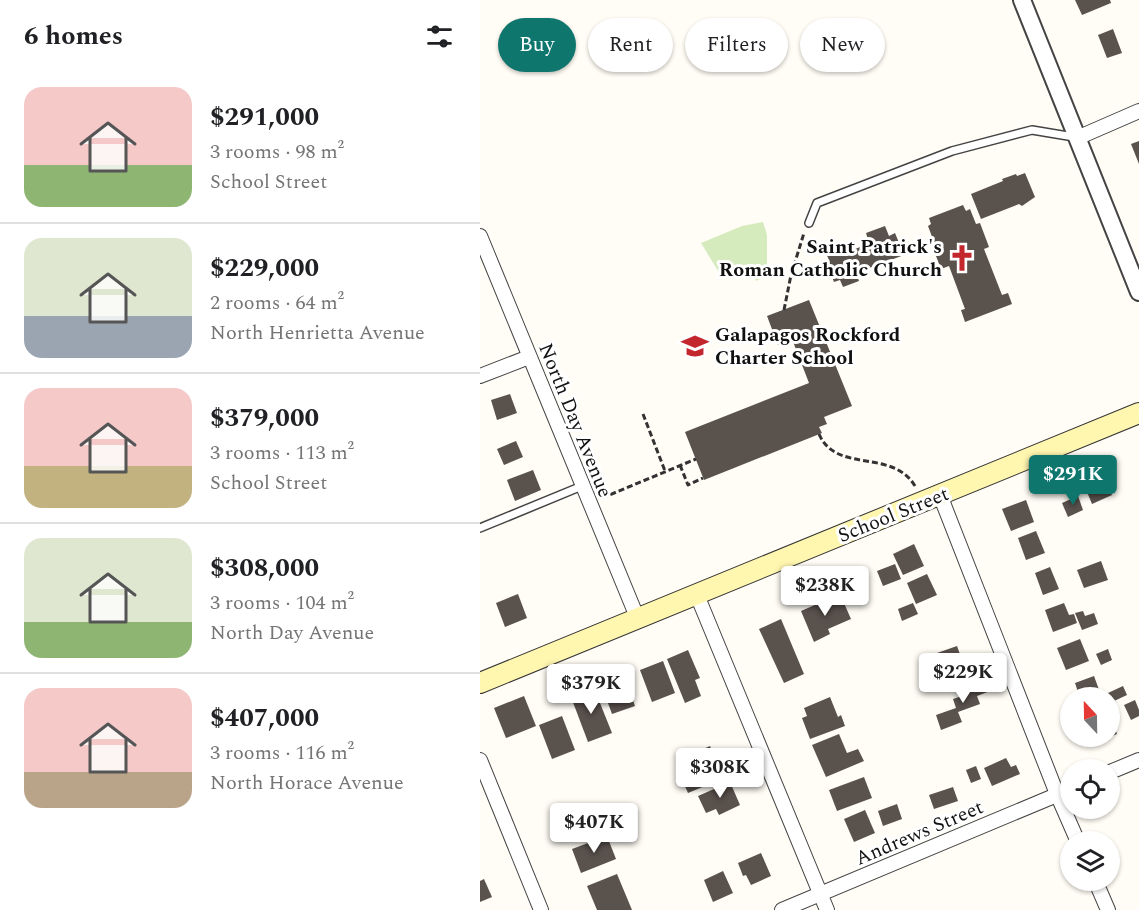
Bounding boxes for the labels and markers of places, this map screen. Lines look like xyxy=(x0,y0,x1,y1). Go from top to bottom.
place label: Saint Patrick's Roman Catholic Church xyxy=(719,232,942,285)
church icon: Saint Patrick's Roman Catholic Church xyxy=(947,243,977,273)
place label: Galapagos Rockford Charter School xyxy=(715,320,901,373)
school or university icon: Galapagos Rockford Charter School xyxy=(680,331,710,361)
pin: $291K xyxy=(1031,455,1115,506)
pin: $238K xyxy=(783,566,867,617)
pin: $229K xyxy=(921,653,1005,704)
pin: $379K xyxy=(549,664,633,715)
pin: $308K xyxy=(678,748,762,799)
pin: $407K xyxy=(552,803,636,854)

